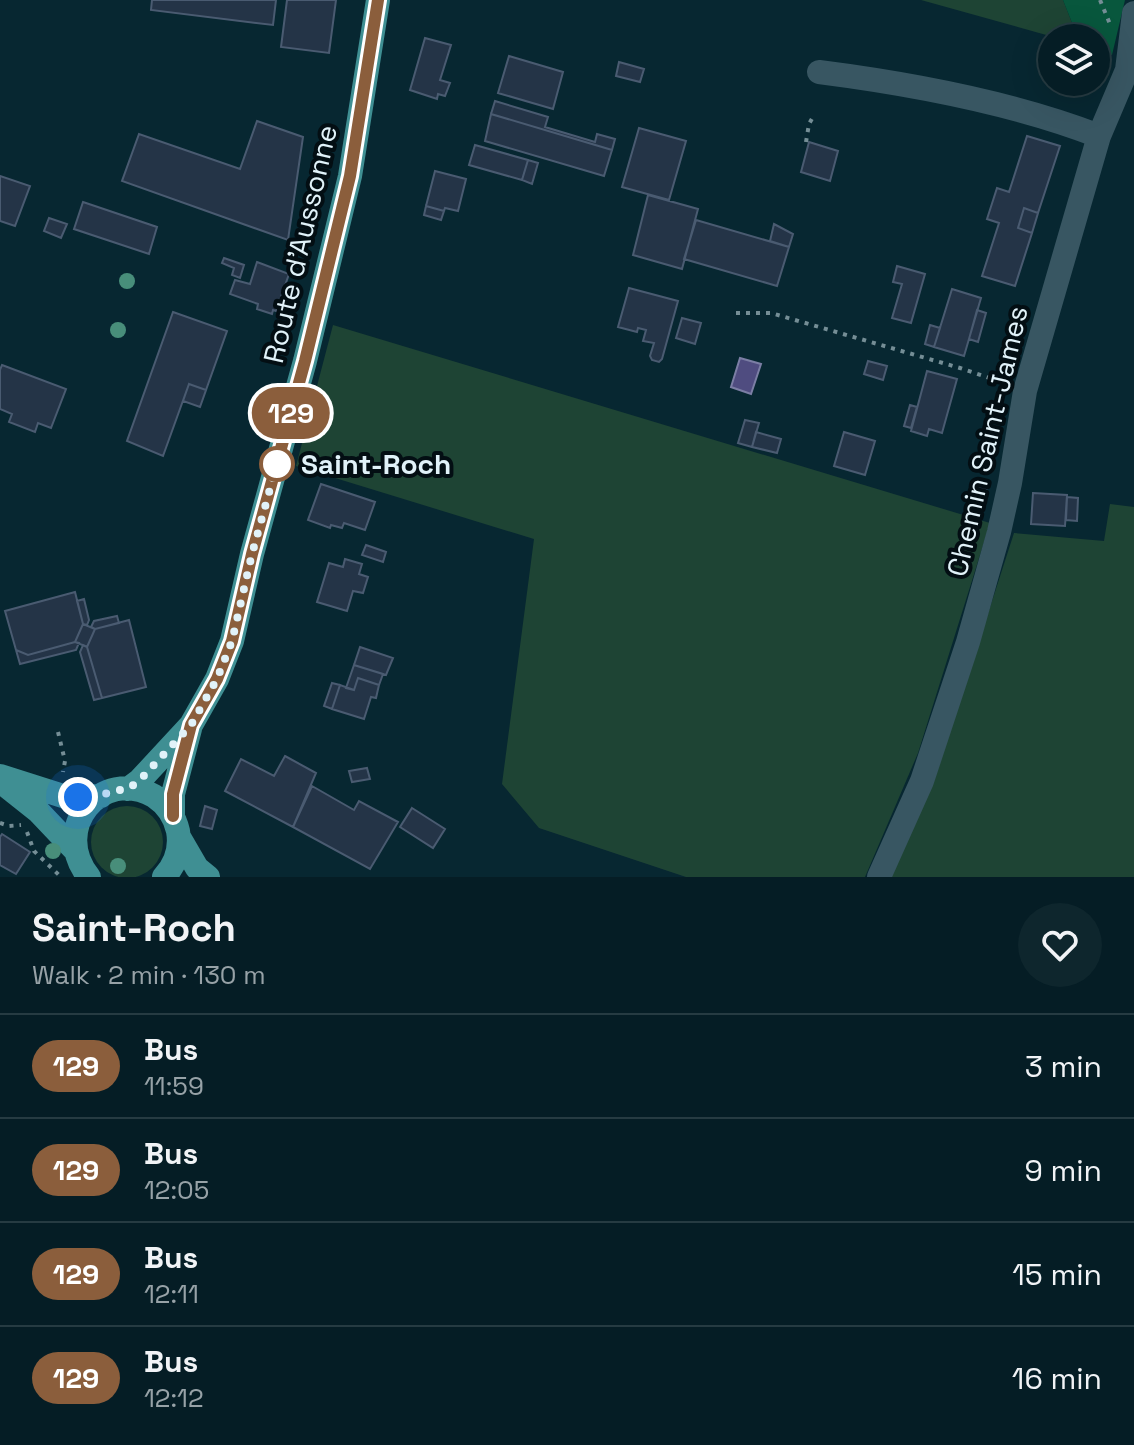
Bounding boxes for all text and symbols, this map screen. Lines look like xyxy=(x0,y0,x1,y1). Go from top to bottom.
map controls xyxy=(1038,24,1110,96)
button: layers xyxy=(1038,24,1110,96)
street label: Route d'Aussonne xyxy=(255,121,345,367)
street label: Chemin Saint-James xyxy=(938,302,1036,580)
line badge: 129 xyxy=(245,387,337,439)
text: 129 xyxy=(268,395,314,431)
place label: Saint-Roch xyxy=(301,446,451,482)
marker: Saint-Roch xyxy=(260,447,294,481)
your location xyxy=(58,777,98,817)
button: heart xyxy=(1018,903,1102,987)
text: Saint-Roch xyxy=(32,904,236,952)
text: Walk · 2 min · 130 m xyxy=(32,958,266,992)
text: Bus xyxy=(144,1030,198,1069)
text: 3 min xyxy=(1025,1047,1102,1086)
text: 129 xyxy=(53,1048,99,1084)
text: 11:59 xyxy=(144,1069,204,1103)
text: Bus xyxy=(144,1134,198,1173)
text: 9 min xyxy=(1024,1151,1102,1190)
text: 129 xyxy=(53,1152,99,1188)
text: 12:05 xyxy=(144,1173,209,1207)
text: Bus xyxy=(144,1238,198,1277)
text: 15 min xyxy=(1012,1255,1102,1294)
text: 129 xyxy=(53,1256,99,1292)
text: 12:11 xyxy=(144,1277,199,1311)
text: Bus xyxy=(144,1342,198,1381)
text: 16 min xyxy=(1012,1359,1102,1398)
text: 129 xyxy=(53,1360,99,1396)
text: 12:12 xyxy=(144,1381,204,1415)

